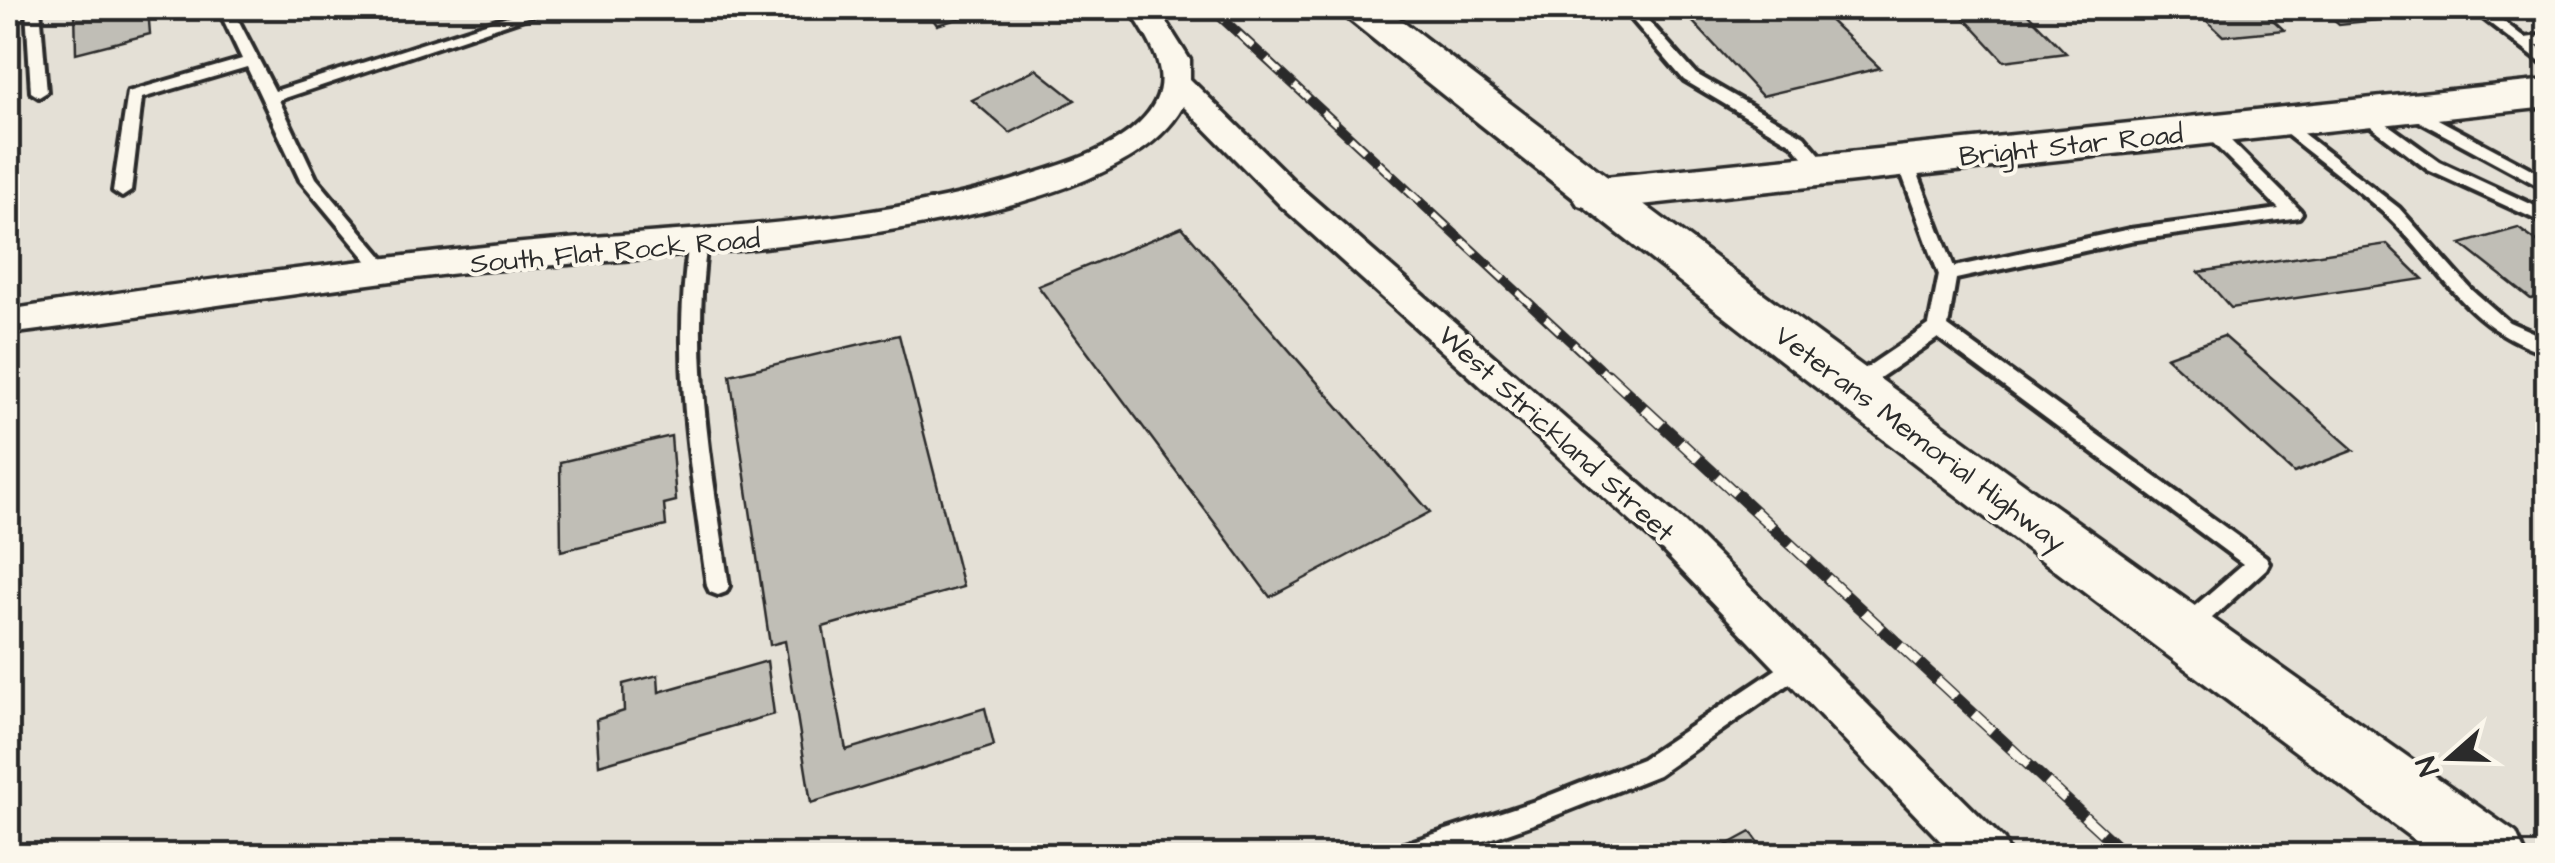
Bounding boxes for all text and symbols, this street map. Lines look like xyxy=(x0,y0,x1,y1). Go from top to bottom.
street label: Bright Star Road xyxy=(1957,114,2185,178)
street label: South Flat Rock Road xyxy=(468,219,762,284)
street label: West Strickland Street xyxy=(1429,317,1683,552)
street label: Veterans Memorial Highway xyxy=(1765,317,2074,563)
north arrow xyxy=(2400,708,2500,808)
text: N xyxy=(2406,751,2449,781)

